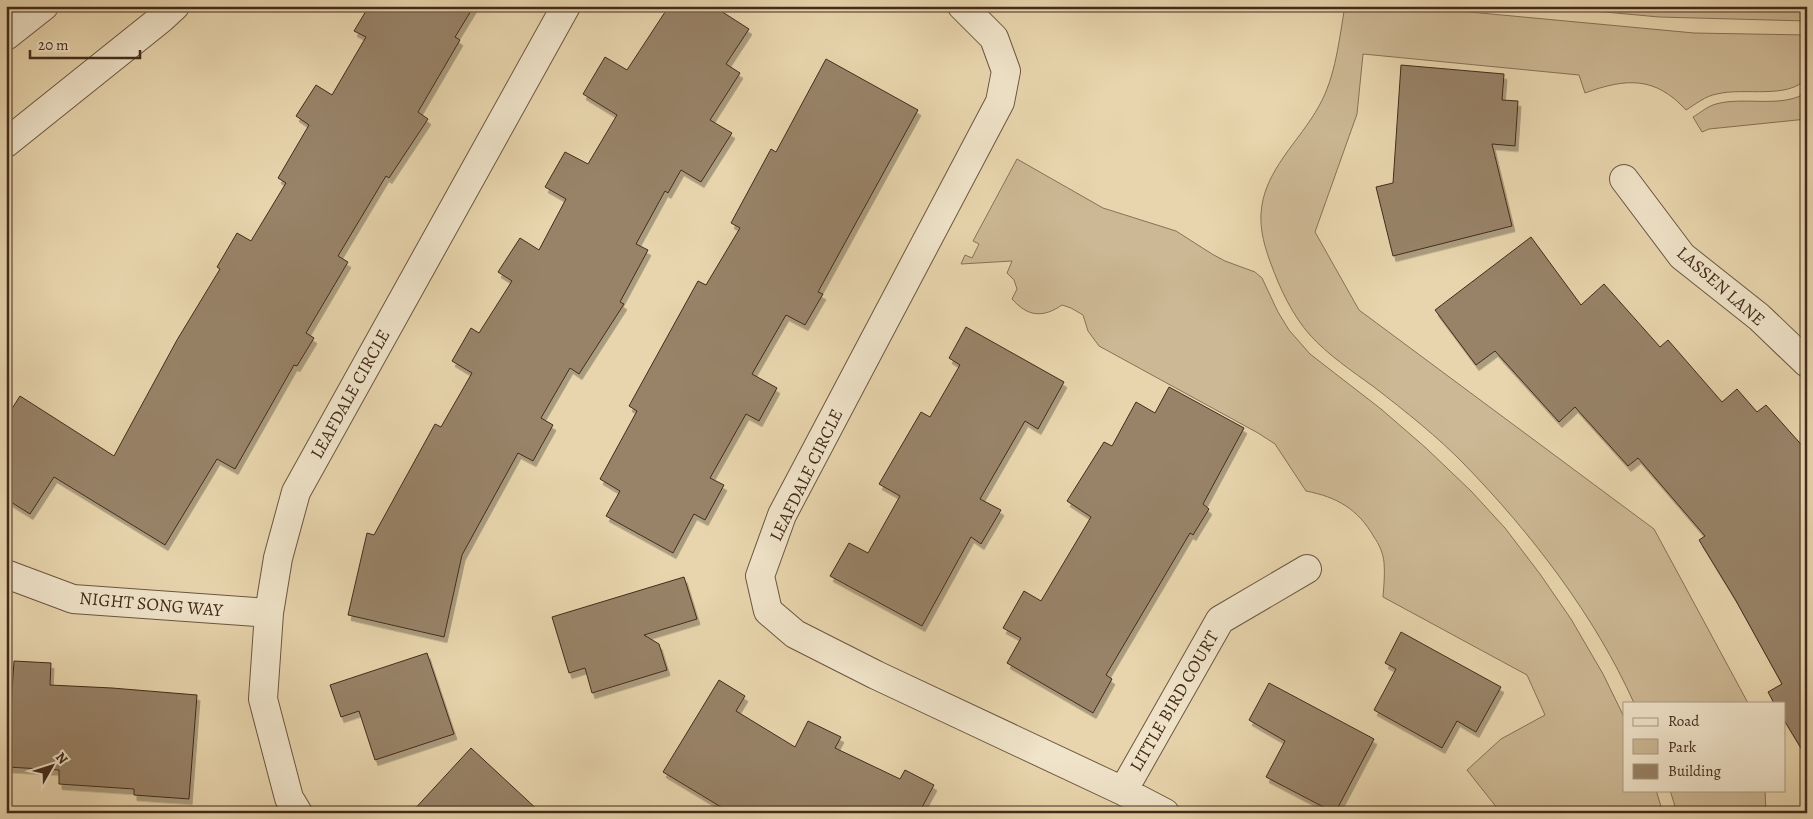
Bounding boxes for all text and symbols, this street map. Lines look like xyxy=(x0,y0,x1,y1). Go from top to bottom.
scale bar xyxy=(30,28,140,60)
text: 20 m xyxy=(38,35,69,55)
street label: LASSEN LANE xyxy=(1672,241,1770,331)
street label: LEAFDALE CIRCLE xyxy=(305,325,395,463)
street label: LEAFDALE CIRCLE xyxy=(764,405,848,545)
street label: NIGHT SONG WAY xyxy=(78,586,225,622)
street label: LITTLE BIRD COURT xyxy=(1124,626,1224,776)
legend xyxy=(1623,702,1786,792)
text: Road xyxy=(1668,711,1700,731)
text: Park xyxy=(1668,737,1697,757)
north arrow xyxy=(28,742,78,792)
text: N xyxy=(51,748,72,768)
text: Building xyxy=(1668,761,1721,781)

